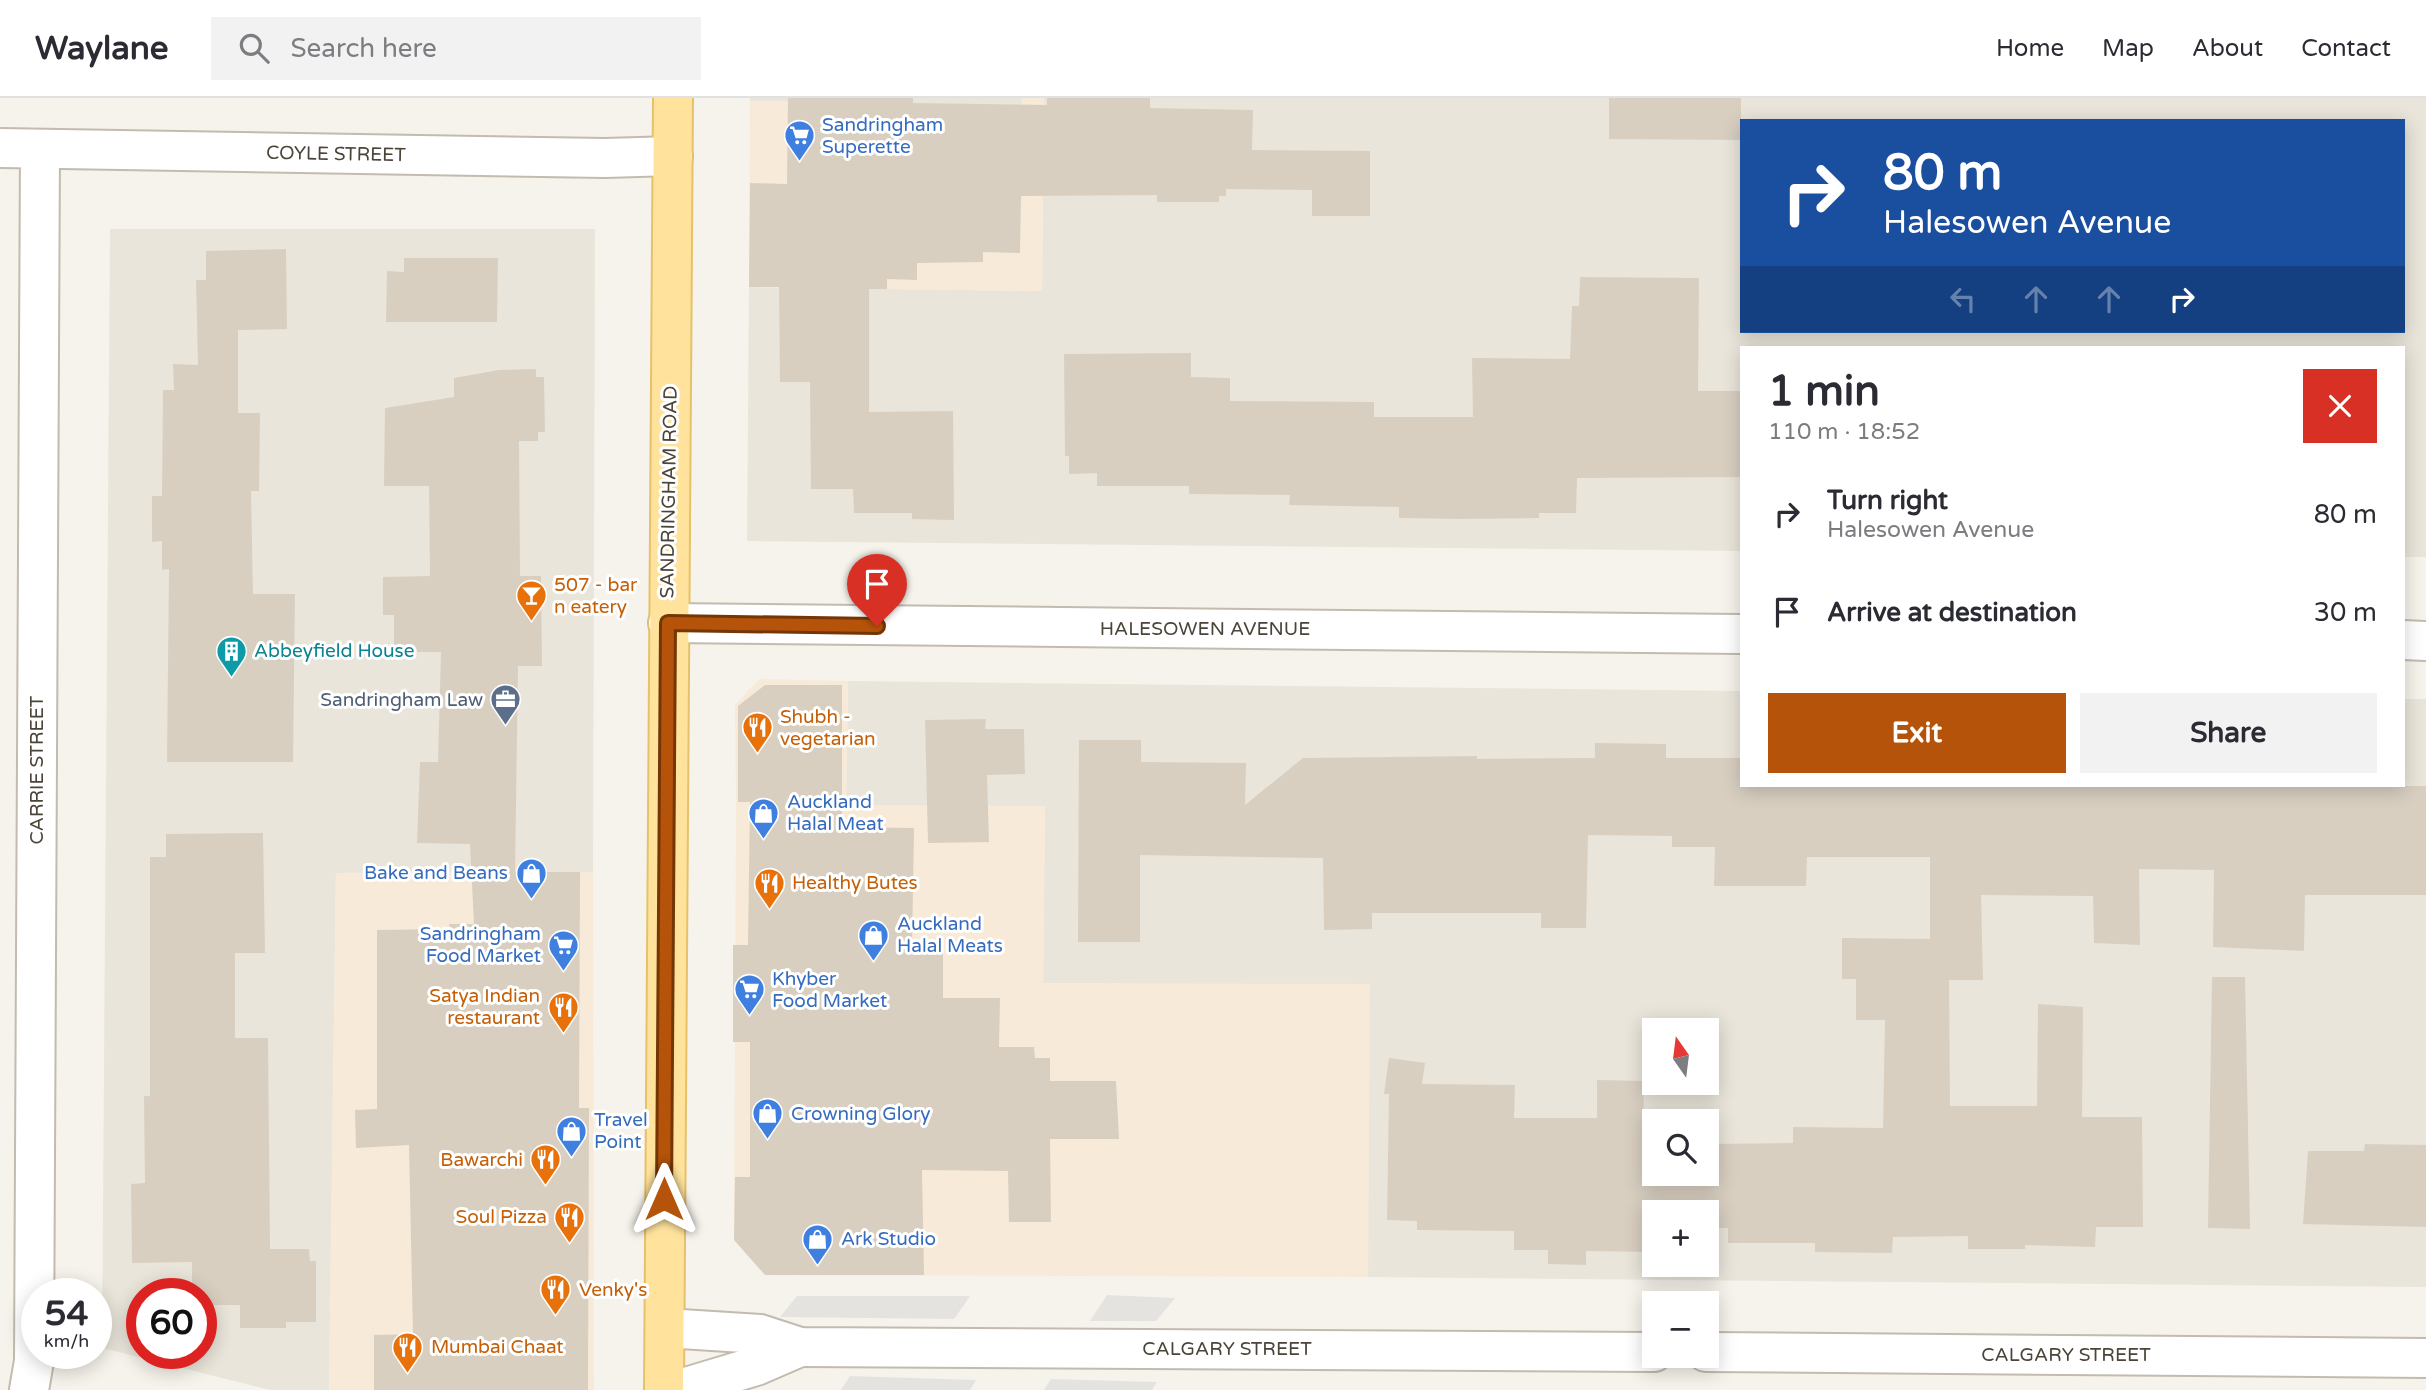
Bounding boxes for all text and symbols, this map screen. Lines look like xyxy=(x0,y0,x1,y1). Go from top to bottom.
search box xyxy=(211,17,701,80)
text: Waylane xyxy=(35,29,169,68)
icon: search xyxy=(235,29,273,67)
text: Search here xyxy=(291,33,437,64)
text: Home xyxy=(1996,34,2064,63)
text: Map xyxy=(2102,34,2154,63)
text: About xyxy=(2192,34,2263,63)
text: Contact xyxy=(2301,34,2391,63)
place label: Sandringham Superette xyxy=(822,114,943,158)
supermarket icon: Sandringham Superette xyxy=(782,119,816,163)
street label: COYLE STREET xyxy=(266,142,406,166)
text: 80 m xyxy=(1883,144,2002,203)
icon: right xyxy=(1768,147,1859,238)
text: Halesowen Avenue xyxy=(1883,204,2171,242)
icon: left xyxy=(1944,280,1982,318)
icon: ahead xyxy=(2017,280,2055,318)
icon: ahead xyxy=(2090,280,2128,318)
icon: right xyxy=(2163,280,2201,318)
text: 1 min xyxy=(1768,366,1880,417)
button: close xyxy=(2303,369,2377,443)
street label: SANDRINGHAM ROAD xyxy=(656,385,682,599)
text: 110 m · 18:52 xyxy=(1768,418,1920,446)
text: Turn right xyxy=(1827,485,1948,516)
icon: right xyxy=(1768,495,1806,533)
text: 80 m xyxy=(2314,499,2377,530)
text: Halesowen Avenue xyxy=(1827,516,2034,544)
pin xyxy=(847,554,907,626)
icon: arrive xyxy=(858,565,896,603)
place label: 507 - bar n eatery xyxy=(554,574,638,618)
bar icon: 507 - bar n eatery xyxy=(514,579,548,623)
icon: arrive xyxy=(1768,593,1806,631)
text: Arrive at destination xyxy=(1827,597,2077,628)
text: 30 m xyxy=(2314,597,2377,628)
street label: HALESOWEN AVENUE xyxy=(1100,618,1310,640)
building icon: Abbeyfield House xyxy=(214,634,248,678)
place label: Abbeyfield House xyxy=(254,640,415,662)
office icon: Sandringham Law xyxy=(489,683,523,727)
place label: Sandringham Law xyxy=(320,689,483,711)
button: Exit xyxy=(1768,693,2066,773)
button: Share xyxy=(2080,693,2377,773)
street label: CARRIE STREET xyxy=(26,695,48,844)
place label: Shubh - vegetarian xyxy=(780,706,876,750)
restaurant icon: Shubh - vegetarian xyxy=(740,711,774,755)
place label: Auckland Halal Meat xyxy=(787,791,884,835)
shop icon: Auckland Halal Meat xyxy=(747,796,781,840)
shop icon: Bake and Beans xyxy=(514,856,548,900)
place label: Bake and Beans xyxy=(364,862,508,884)
restaurant icon: Healthy Butes xyxy=(752,866,786,910)
place label: Healthy Butes xyxy=(792,872,918,894)
place label: Auckland Halal Meats xyxy=(897,913,1003,957)
shop icon: Auckland Halal Meats xyxy=(857,918,891,962)
place label: Sandringham Food Market xyxy=(420,923,541,967)
supermarket icon: Sandringham Food Market xyxy=(547,928,581,972)
place label: Khyber Food Market xyxy=(772,968,887,1012)
supermarket icon: Khyber Food Market xyxy=(732,973,766,1017)
place label: Satya Indian restaurant xyxy=(429,985,540,1029)
restaurant icon: Satya Indian restaurant xyxy=(546,990,580,1034)
north arrow xyxy=(1642,1018,1718,1096)
map controls xyxy=(1642,1018,1719,1368)
shop icon: Crowning Glory xyxy=(751,1097,785,1141)
place label: Crowning Glory xyxy=(791,1103,930,1125)
place label: Travel Point xyxy=(594,1109,648,1153)
button: search xyxy=(1642,1109,1719,1186)
shop icon: Travel Point xyxy=(554,1114,588,1158)
restaurant icon: Bawarchi xyxy=(529,1143,563,1187)
place label: Bawarchi xyxy=(440,1149,523,1171)
position arrow xyxy=(627,1162,701,1236)
restaurant icon: Soul Pizza xyxy=(553,1200,587,1244)
button: + xyxy=(1642,1200,1719,1277)
place label: Soul Pizza xyxy=(456,1206,547,1228)
shop icon: Ark Studio xyxy=(801,1222,835,1266)
place label: Ark Studio xyxy=(841,1228,936,1250)
restaurant icon: Venky's xyxy=(539,1273,573,1317)
speed limit sign: 60 xyxy=(126,1278,217,1369)
place label: Venky's xyxy=(579,1279,647,1301)
button: − xyxy=(1642,1291,1719,1368)
text: 54 xyxy=(45,1293,88,1335)
text: km/h xyxy=(44,1330,89,1352)
restaurant icon: Mumbai Chaat xyxy=(391,1330,425,1374)
place label: Mumbai Chaat xyxy=(431,1336,564,1358)
street label: CALGARY STREET xyxy=(1142,1338,1312,1360)
street label: CALGARY STREET xyxy=(1981,1344,2151,1366)

